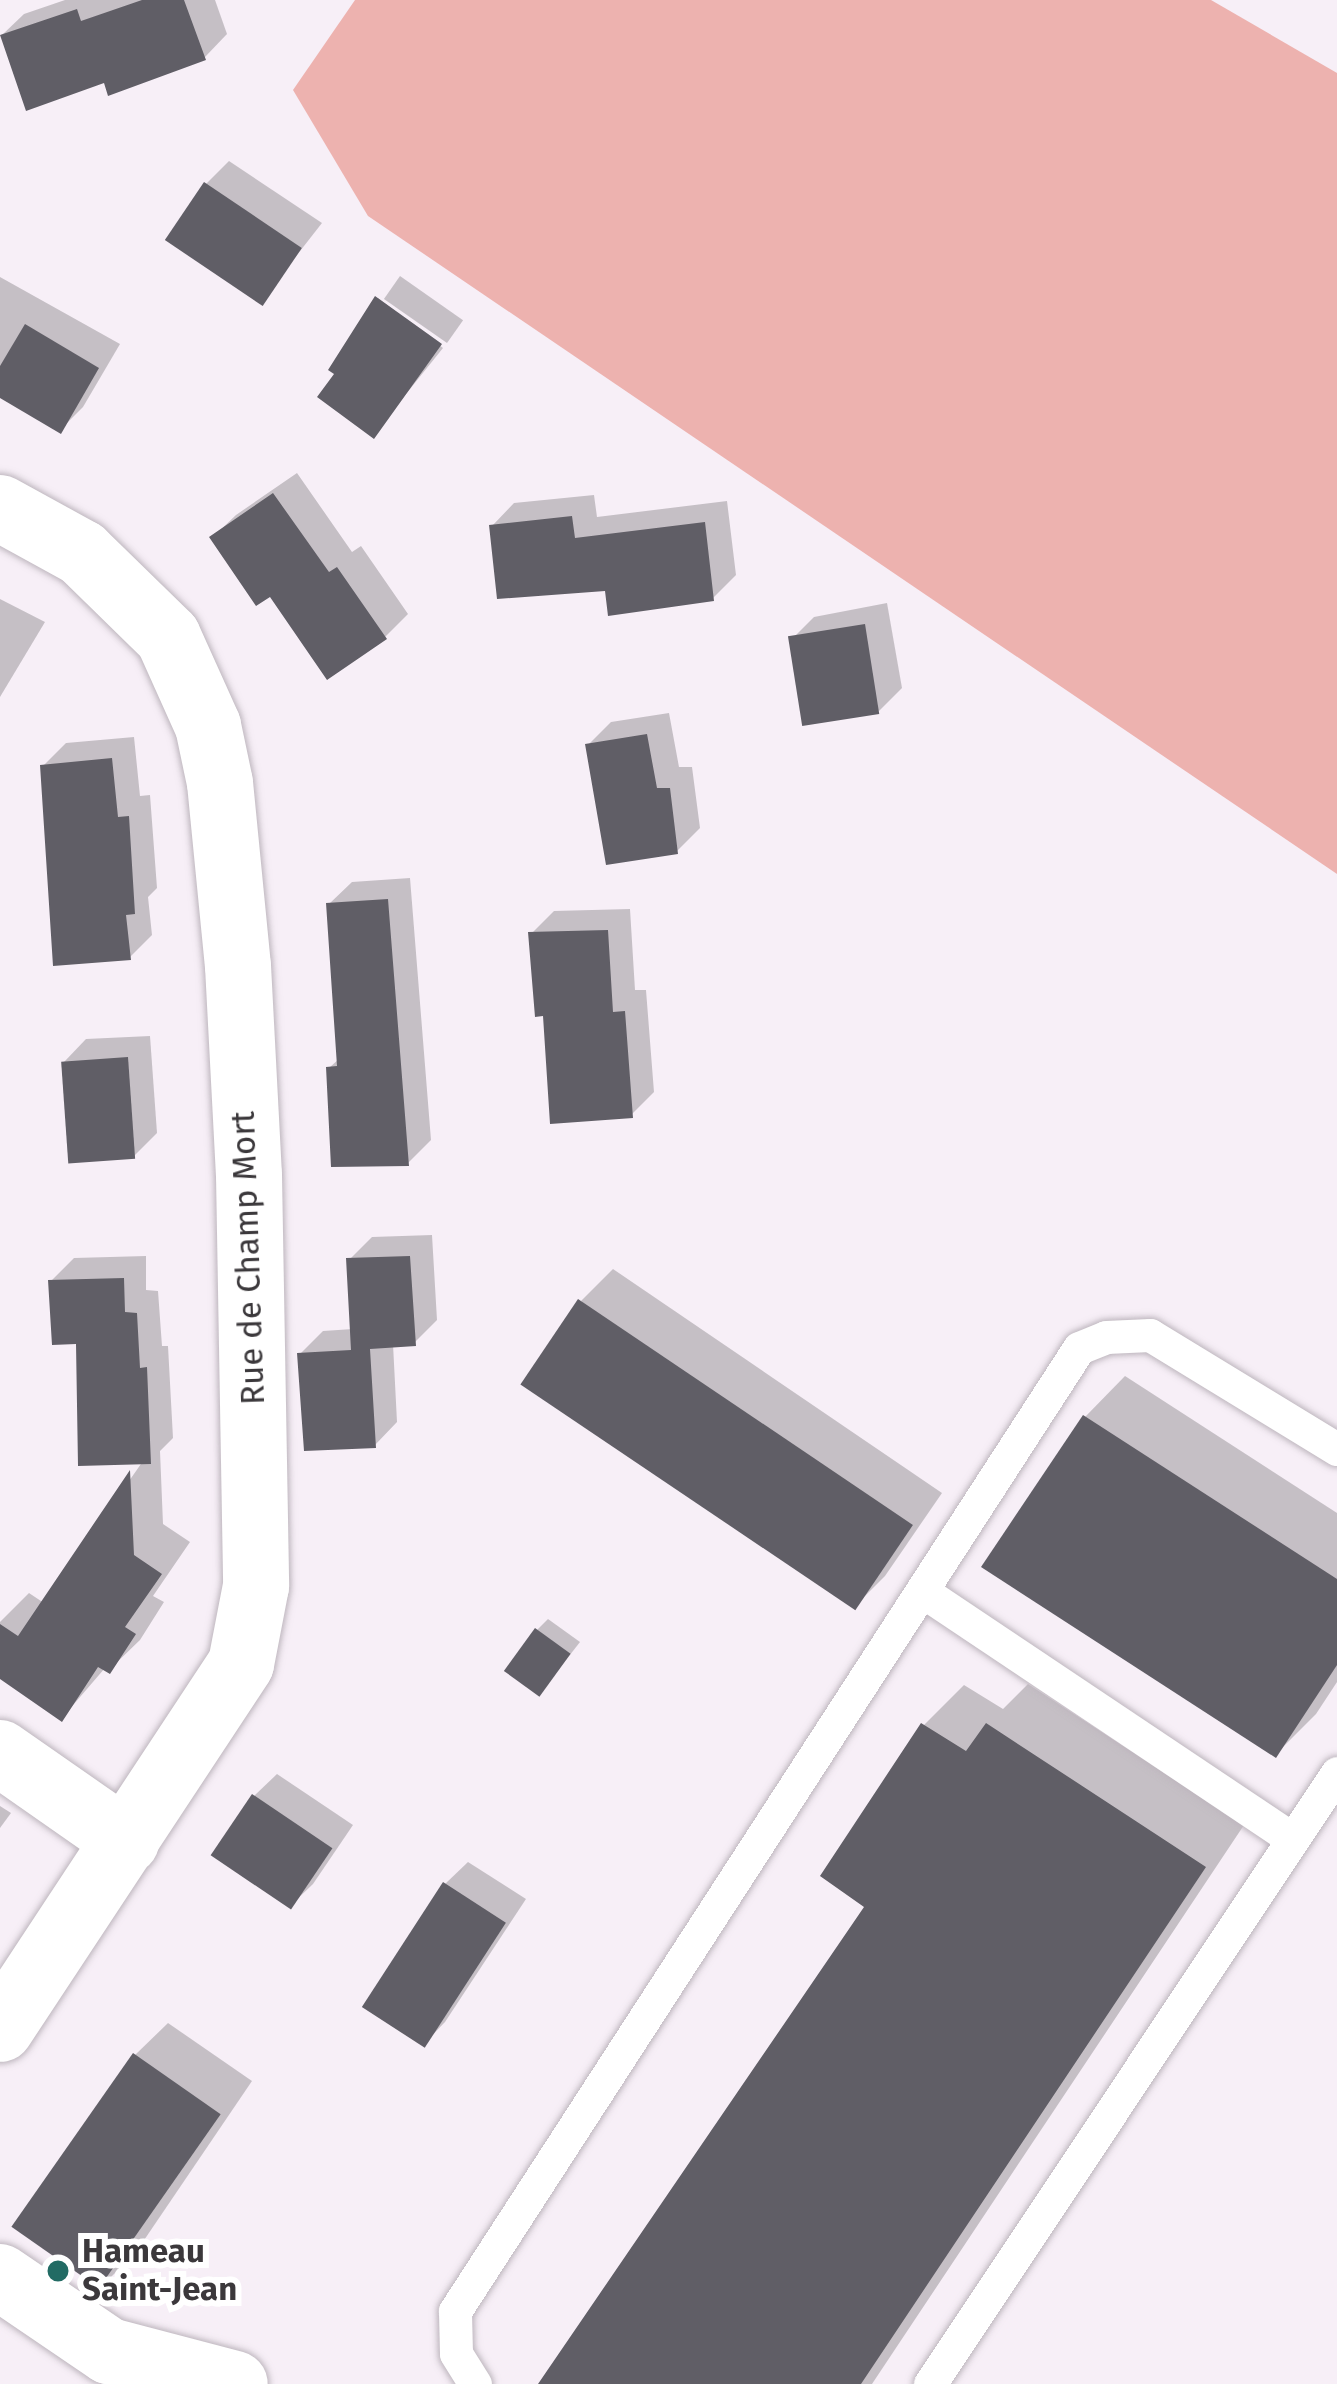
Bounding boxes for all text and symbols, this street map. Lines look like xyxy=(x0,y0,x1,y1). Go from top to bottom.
street label: Rue de Champ Mort xyxy=(224,1110,274,1406)
place label: Hameau Saint-Jean xyxy=(82,2232,237,2310)
marker: Hameau Saint-Jean xyxy=(45,2258,71,2284)

